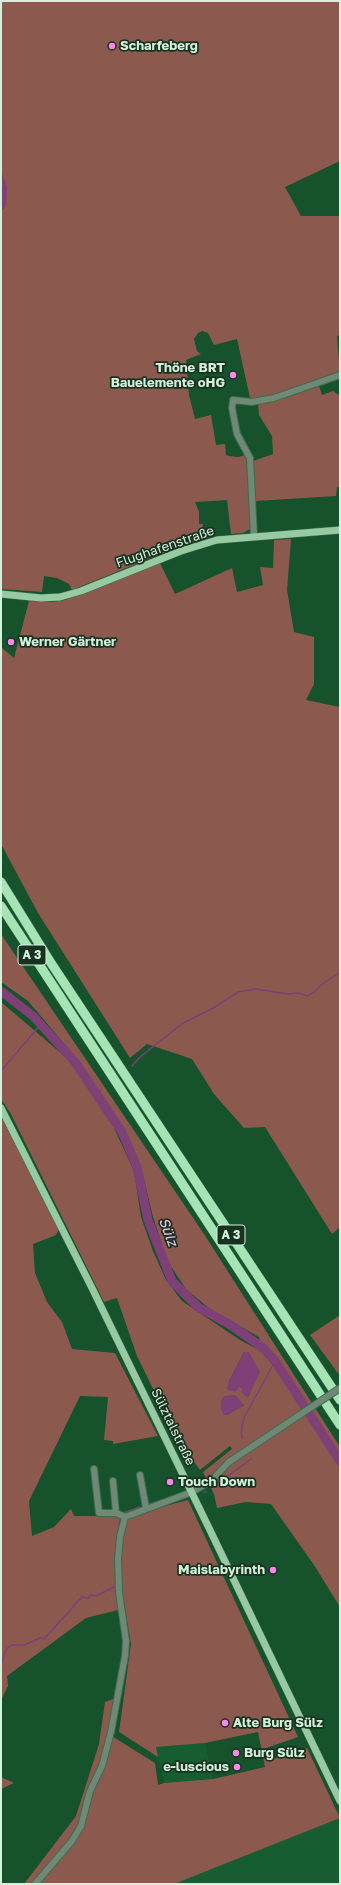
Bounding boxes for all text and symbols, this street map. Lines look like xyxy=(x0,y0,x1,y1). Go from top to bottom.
place label: Scharfeberg xyxy=(120,38,198,54)
marker: Scharfeberg xyxy=(107,41,117,51)
place label: Thöne BRT Bauelemente oHG xyxy=(111,360,225,391)
marker: Thöne BRT Bauelemente oHG xyxy=(228,370,238,380)
street label: Flughafenstraße xyxy=(114,523,216,571)
place label: Werner Gärtner xyxy=(19,634,116,650)
marker: Werner Gärtner xyxy=(6,637,16,647)
road number: A 3 xyxy=(18,945,46,965)
water label: Sülz xyxy=(155,1215,181,1249)
road number: A 3 xyxy=(217,1225,245,1245)
street label: Sülztalstraße xyxy=(148,1386,198,1468)
place label: Touch Down xyxy=(178,1474,255,1490)
marker: Touch Down xyxy=(165,1477,175,1487)
place label: Maislabyrinth xyxy=(178,1562,265,1578)
marker: Maislabyrinth xyxy=(268,1565,278,1575)
place label: Alte Burg Sülz xyxy=(233,1715,323,1731)
marker: Alte Burg Sülz xyxy=(220,1718,230,1728)
place label: Burg Sülz xyxy=(244,1745,305,1761)
marker: Burg Sülz xyxy=(231,1748,241,1758)
place label: e-luscious xyxy=(163,1759,229,1775)
marker: e-luscious xyxy=(232,1762,242,1772)

